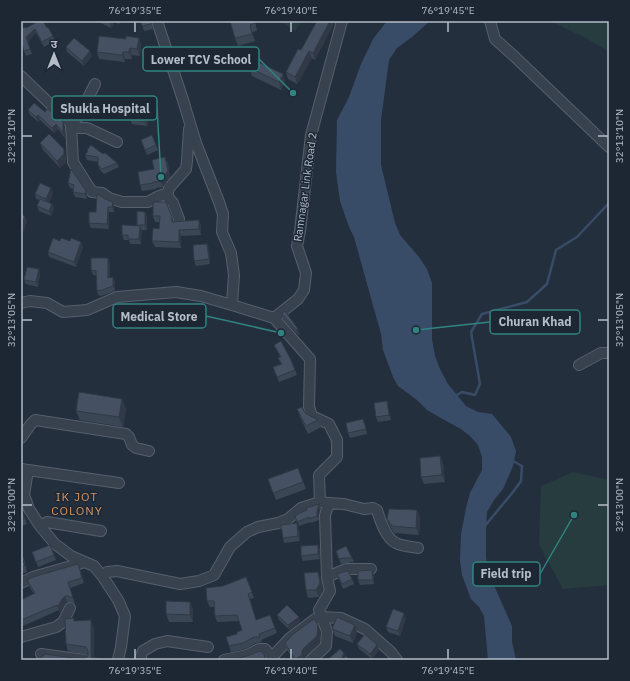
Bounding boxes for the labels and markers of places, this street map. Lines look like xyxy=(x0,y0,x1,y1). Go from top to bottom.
callout: Lower TCV School xyxy=(143,47,259,71)
callout: Shukla Hospital xyxy=(52,96,157,120)
callout: Medical Store xyxy=(113,304,206,328)
callout: Churan Khad xyxy=(490,310,580,334)
callout: Field trip xyxy=(473,562,540,586)

